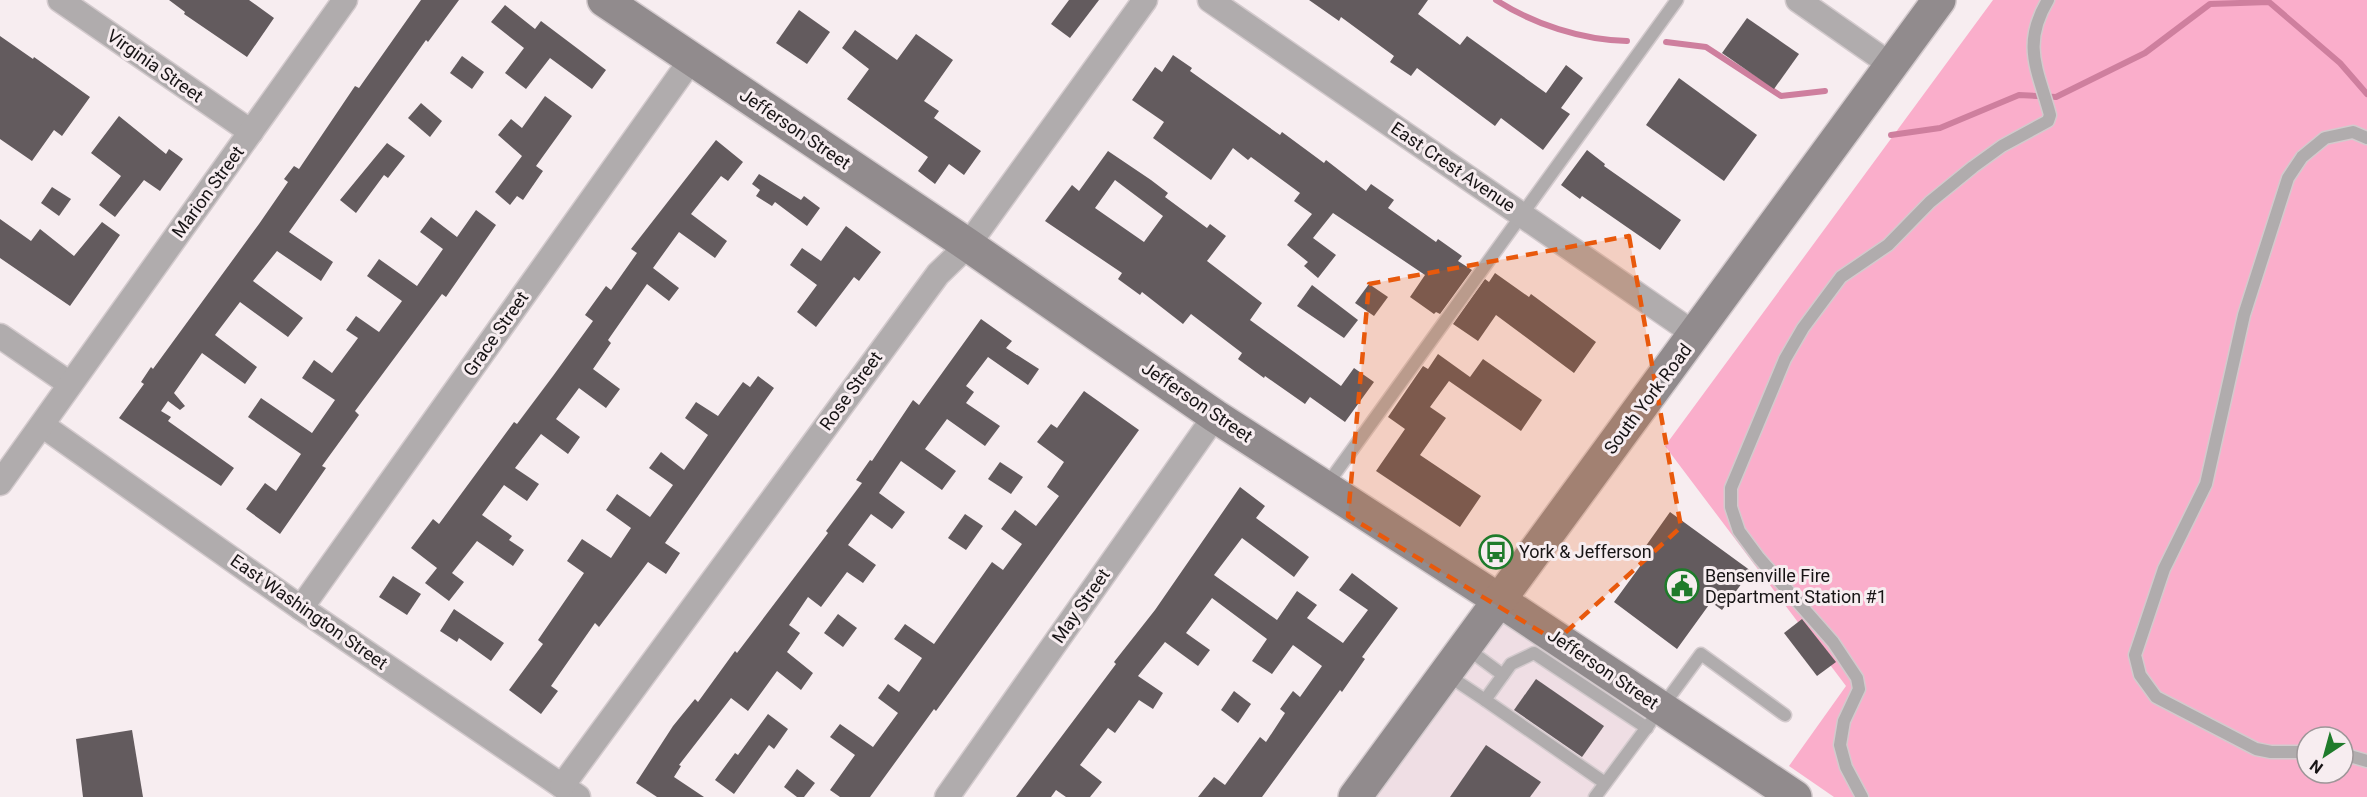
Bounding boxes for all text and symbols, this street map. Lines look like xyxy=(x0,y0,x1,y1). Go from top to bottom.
street label: Virginia Street xyxy=(103,25,207,106)
street label: Jefferson Street xyxy=(736,84,855,173)
street label: East Crest Avenue xyxy=(1387,117,1519,216)
street label: Marion Street xyxy=(167,142,248,242)
street label: Grace Street xyxy=(459,287,533,380)
street label: South York Road xyxy=(1599,339,1696,458)
street label: Rose Street xyxy=(815,347,886,434)
street label: Jefferson Street xyxy=(1138,357,1257,446)
bus stop icon: York & Jefferson xyxy=(1478,534,1514,570)
place label: York & Jefferson xyxy=(1519,541,1652,562)
street label: East Washington Street xyxy=(227,549,392,674)
street label: May Street xyxy=(1047,564,1114,647)
place label: Bensenville Fire Department Station #1 xyxy=(1705,565,1887,607)
public building icon: Bensenville Fire Department Station #1 xyxy=(1664,568,1700,604)
street label: Jefferson Street xyxy=(1544,624,1663,713)
north arrow xyxy=(2295,725,2355,785)
text: N xyxy=(2306,756,2327,778)

